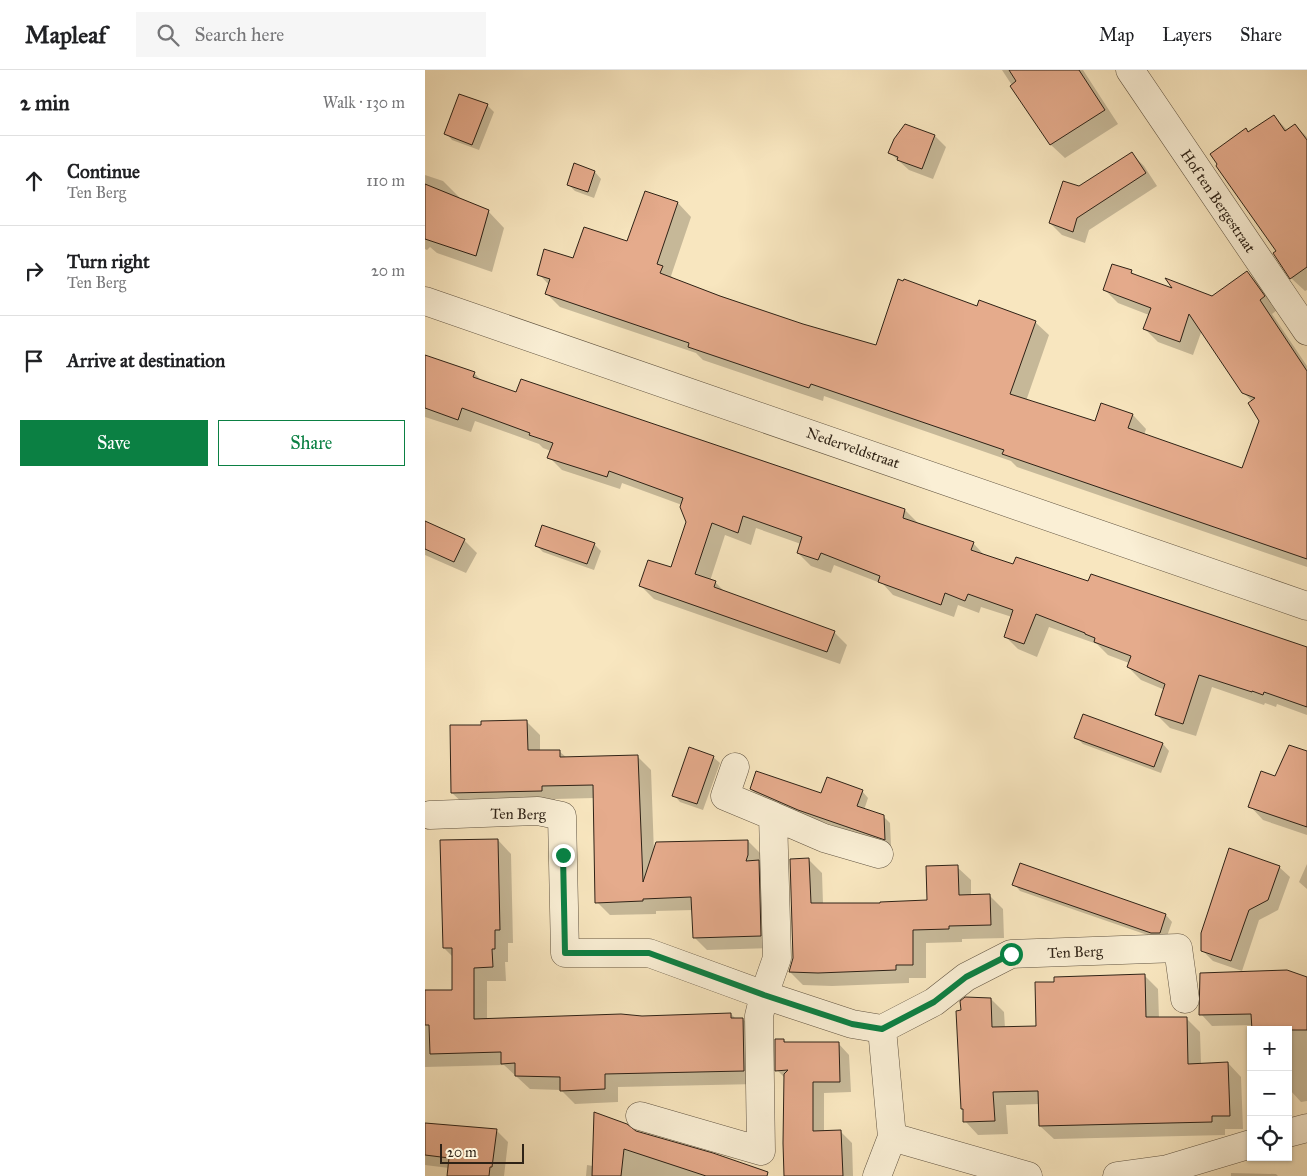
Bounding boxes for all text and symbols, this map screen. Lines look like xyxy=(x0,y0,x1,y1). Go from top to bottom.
search box xyxy=(136,12,486,57)
text: Mapleaf xyxy=(25,20,106,50)
icon: search xyxy=(154,21,182,49)
text: Search here xyxy=(194,23,284,46)
text: Map xyxy=(1099,24,1134,46)
text: Layers xyxy=(1162,24,1212,46)
text: Share xyxy=(1240,24,1282,46)
text: 2 min xyxy=(20,90,70,116)
text: Walk · 130 m xyxy=(323,93,405,112)
street label: Hof ten Bergestraat xyxy=(1177,146,1260,257)
text: Continue xyxy=(67,160,140,183)
icon: ahead xyxy=(20,167,48,195)
text: 110 m xyxy=(366,171,405,190)
text: Ten Berg xyxy=(67,183,126,202)
text: Turn right xyxy=(67,250,150,273)
icon: right xyxy=(20,257,48,285)
text: 20 m xyxy=(371,261,405,280)
text: Ten Berg xyxy=(67,273,126,292)
icon: arrive xyxy=(20,347,48,375)
text: Arrive at destination xyxy=(67,349,225,372)
button: Save xyxy=(20,420,208,466)
button: Share xyxy=(218,420,405,466)
street label: Nederveldstraat xyxy=(804,424,903,473)
street label: Ten Berg xyxy=(490,805,547,823)
route end xyxy=(552,844,575,867)
street label: Ten Berg xyxy=(1047,942,1104,962)
route start xyxy=(1000,943,1023,966)
map controls xyxy=(1247,1026,1292,1161)
button: + xyxy=(1247,1026,1292,1071)
button: − xyxy=(1247,1071,1292,1116)
button: locate xyxy=(1247,1116,1292,1161)
scale bar xyxy=(440,1141,524,1164)
text: 20 m xyxy=(447,1144,477,1161)

